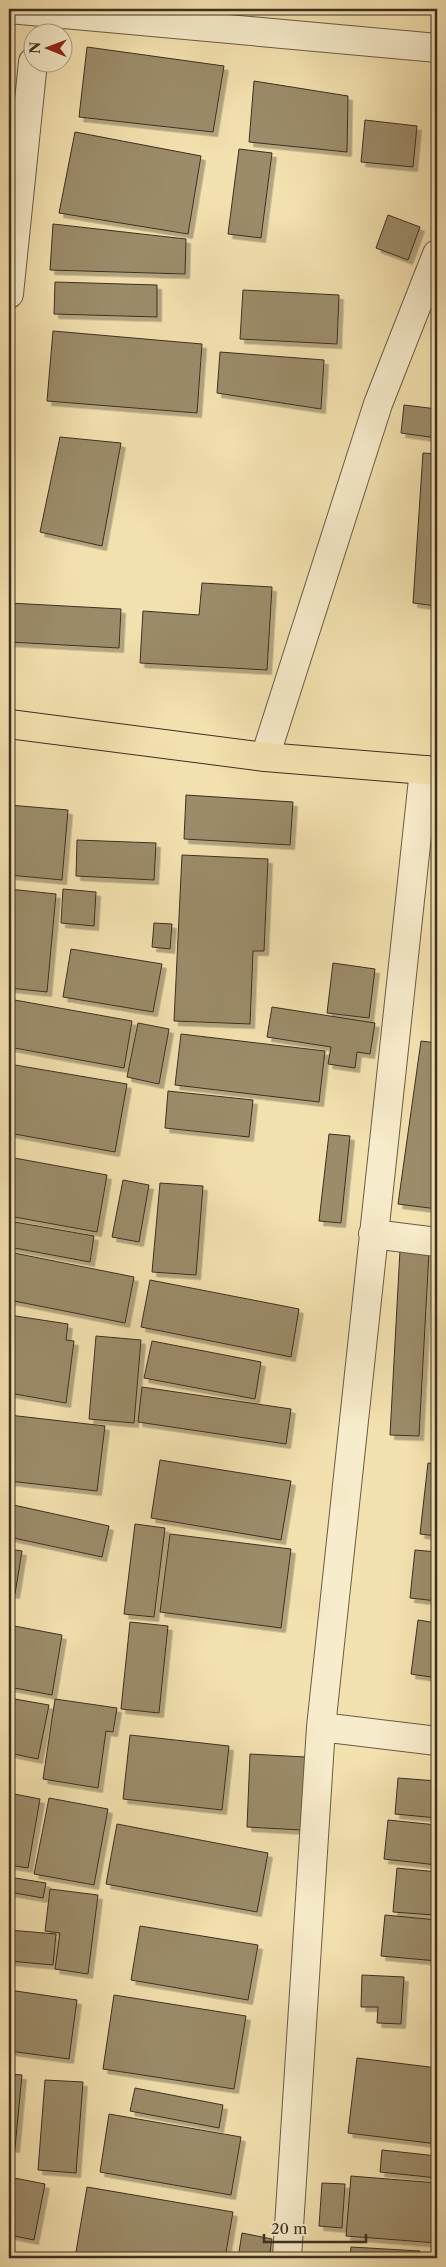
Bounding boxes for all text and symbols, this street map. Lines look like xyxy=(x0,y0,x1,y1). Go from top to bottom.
north arrow xyxy=(22,22,72,72)
text: N xyxy=(26,42,44,54)
scale bar xyxy=(264,2212,366,2244)
text: 20 m xyxy=(271,2219,307,2238)

